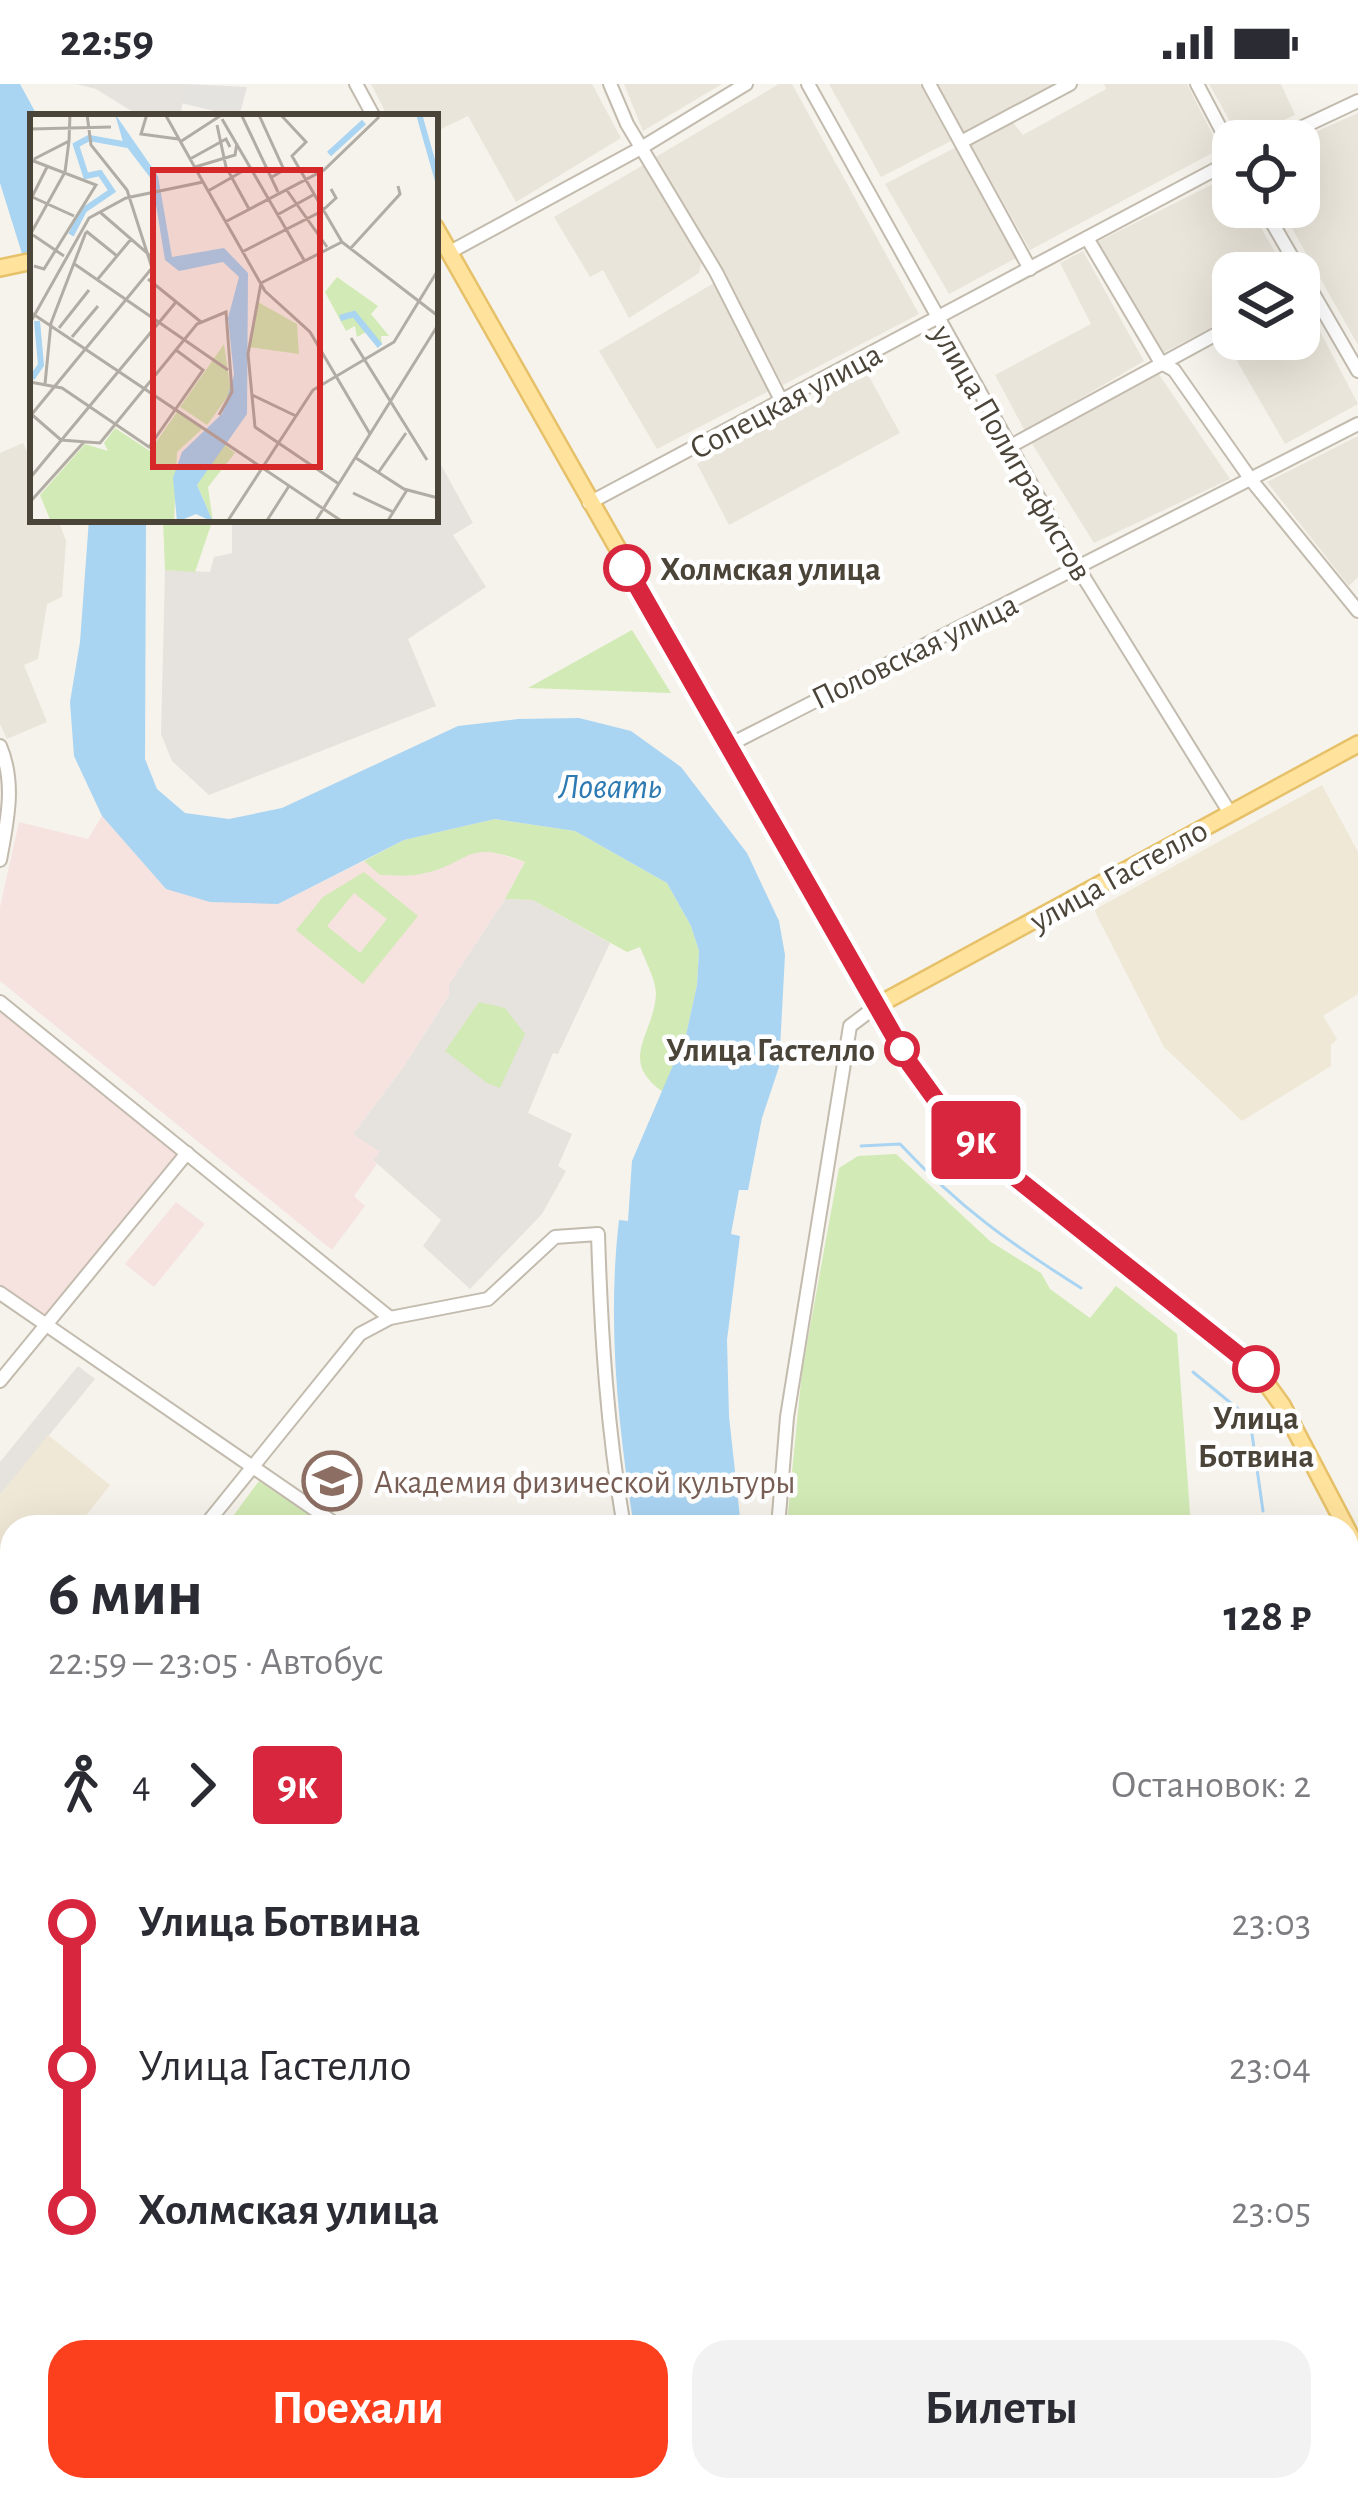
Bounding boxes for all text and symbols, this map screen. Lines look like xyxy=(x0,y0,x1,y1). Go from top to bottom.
text: 22:59 xyxy=(60,19,154,64)
inset map xyxy=(30,114,438,522)
map controls xyxy=(1212,120,1320,360)
button: locate xyxy=(1212,120,1320,228)
button: layers xyxy=(1212,252,1320,360)
street label: улица Полиграфистов xyxy=(924,319,1097,587)
street label: Сопецкая улица xyxy=(685,338,888,467)
marker: Холмская улица xyxy=(605,546,649,590)
place label: Холмская улица xyxy=(660,554,881,587)
street label: Половская улица xyxy=(807,588,1023,716)
water label: Ловать xyxy=(557,769,662,805)
street label: улица Гастелло xyxy=(1024,814,1213,939)
marker: Улица Гастелло xyxy=(886,1033,918,1065)
place label: Улица Гастелло xyxy=(666,1035,875,1068)
line badge: 9к xyxy=(922,1101,1030,1179)
text: 9к xyxy=(955,1119,997,1161)
marker: Улица Ботвина xyxy=(1234,1347,1278,1391)
place label: Улица Ботвина xyxy=(1198,1403,1314,1474)
school or university icon: Aкадемия физической культуры xyxy=(301,1450,363,1512)
place label: Aкадемия физической культуры xyxy=(374,1467,796,1500)
text: 6 мин xyxy=(48,1561,203,1627)
text: 128 ₽ xyxy=(1224,1594,1311,1639)
text: 22:59 – 23:05 · Автобус xyxy=(48,1643,384,1682)
icon: walk xyxy=(48,1752,114,1818)
icon: forward xyxy=(169,1752,235,1818)
text: 9к xyxy=(277,1764,318,1806)
text: 4 xyxy=(132,1766,151,1805)
text: Остановок: 2 xyxy=(1111,1766,1311,1805)
text: Улица Ботвина xyxy=(138,1900,420,1945)
text: 23:03 xyxy=(1232,1904,1311,1943)
text: Улица Гастелло xyxy=(138,2044,412,2089)
text: 23:04 xyxy=(1229,2048,1311,2087)
text: Холмская улица xyxy=(138,2188,439,2233)
text: 23:05 xyxy=(1231,2192,1311,2231)
button: Поехали xyxy=(48,2340,668,2478)
button: Билеты xyxy=(692,2340,1311,2478)

